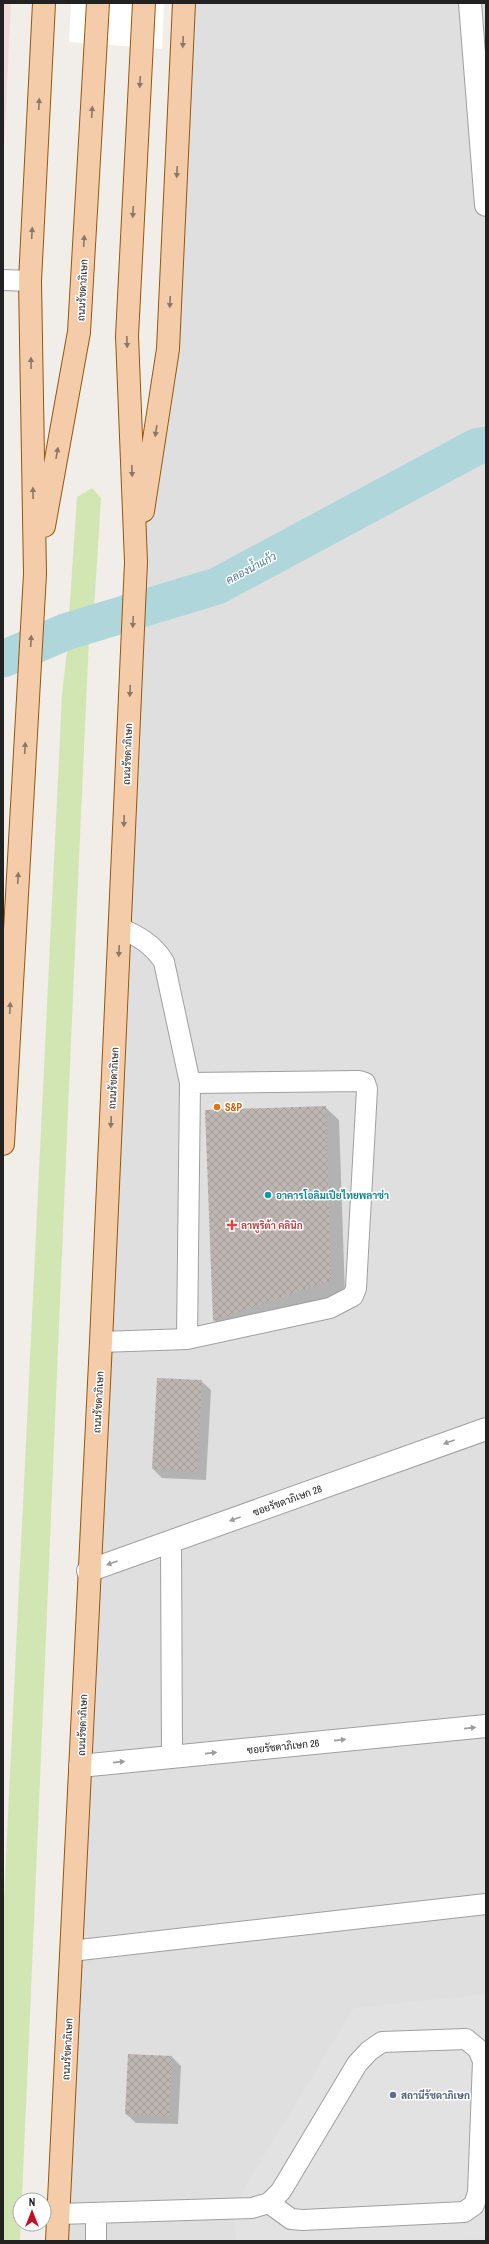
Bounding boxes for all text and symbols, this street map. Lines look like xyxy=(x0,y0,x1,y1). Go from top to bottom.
one-way arrow xyxy=(179,36,186,48)
one-way arrow xyxy=(137,76,143,89)
one-way arrow xyxy=(36,97,42,110)
one-way arrow xyxy=(89,105,95,118)
one-way arrow xyxy=(173,166,180,178)
one-way arrow xyxy=(130,206,137,218)
one-way arrow xyxy=(29,226,35,239)
one-way arrow xyxy=(81,235,88,248)
street label: ถนนรัชดาภิเษก xyxy=(74,258,91,321)
one-way arrow xyxy=(167,296,174,308)
one-way arrow xyxy=(124,336,131,348)
one-way arrow xyxy=(28,356,34,369)
one-way arrow xyxy=(153,425,159,437)
one-way arrow xyxy=(54,447,60,459)
one-way arrow xyxy=(129,465,136,477)
one-way arrow xyxy=(30,487,37,499)
water label: คลองน้ำแก้ว xyxy=(221,545,279,587)
one-way arrow xyxy=(130,616,136,629)
one-way arrow xyxy=(27,635,34,647)
one-way arrow xyxy=(127,685,133,698)
street label: ถนนรัชดาภิเษก xyxy=(120,723,135,785)
one-way arrow xyxy=(21,742,28,754)
one-way arrow xyxy=(121,815,128,827)
one-way arrow xyxy=(14,872,21,884)
one-way arrow xyxy=(115,945,122,957)
one-way arrow xyxy=(7,1002,14,1014)
street label: ถนนรัชดาภิเษก xyxy=(105,1046,122,1109)
place label: S&P xyxy=(225,1101,242,1114)
marker: S&P xyxy=(212,1102,222,1112)
one-way arrow xyxy=(107,1116,114,1128)
place label: อาคารโอลิมเปียไทยพลาซ่า xyxy=(276,1189,389,1202)
marker: อาคารโอลิมเปียไทยพลาซ่า xyxy=(263,1190,273,1200)
marker: ลาพูริต้า คลินิก xyxy=(226,1219,238,1231)
place label: ลาพูริต้า คลินิก xyxy=(241,1219,303,1233)
street label: ถนนรัชดาภิเษก xyxy=(90,1370,107,1433)
one-way arrow xyxy=(443,1439,455,1445)
street label: ซอยรัชดาภิเษก 28 xyxy=(251,1482,324,1519)
one-way arrow xyxy=(228,1516,240,1522)
one-way arrow xyxy=(106,1560,118,1566)
street label: ถนนรัชดาภิเษก xyxy=(75,1694,90,1756)
one-way arrow xyxy=(464,1724,476,1731)
street label: ซอยรัชดาภิเษก 26 xyxy=(246,1736,320,1757)
one-way arrow xyxy=(334,1737,346,1744)
one-way arrow xyxy=(205,1750,217,1756)
one-way arrow xyxy=(113,1759,125,1765)
street label: ถนนรัชดาภิเษก xyxy=(59,2017,76,2080)
place label: สถานีรัชดาภิเษก xyxy=(401,2089,470,2102)
marker: สถานีรัชดาภิเษก xyxy=(388,2090,398,2100)
north arrow xyxy=(12,2192,52,2232)
text: N xyxy=(29,2195,35,2209)

